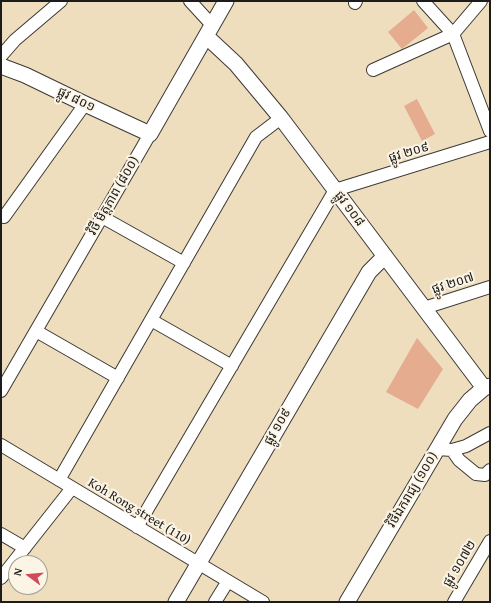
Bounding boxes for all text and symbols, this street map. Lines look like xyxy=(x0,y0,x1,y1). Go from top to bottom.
street label: ផ្លូវ ៨០១ xyxy=(55,84,97,116)
street label: ផ្លូវ ២០៩ xyxy=(387,139,431,167)
street label: វិថី មិត្តភាព (៨០០) xyxy=(85,154,143,238)
street label: ផ្លូវ ១០៨ xyxy=(331,188,367,230)
street label: ផ្លូវ ២០៧ xyxy=(430,270,476,298)
street label: ផ្លូវ ១០៩ xyxy=(261,406,295,448)
street label: វិថីឯករាជ្យ (១០០) xyxy=(384,449,442,531)
street label: Koh Rong street (110) xyxy=(85,475,193,549)
street label: ផ្លូវ ១០៧២ xyxy=(440,538,480,590)
north arrow xyxy=(8,555,48,595)
text: N xyxy=(9,566,26,578)

